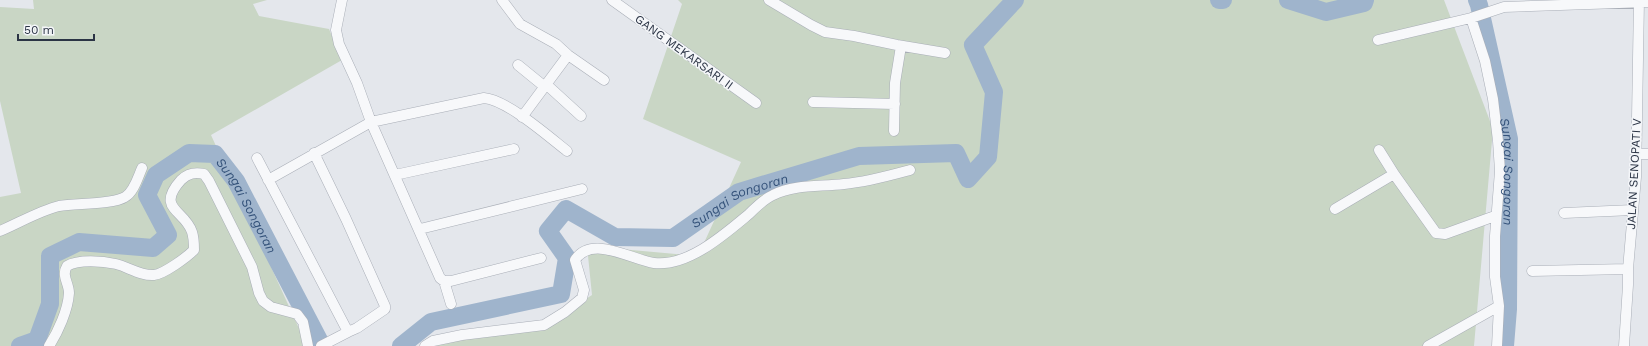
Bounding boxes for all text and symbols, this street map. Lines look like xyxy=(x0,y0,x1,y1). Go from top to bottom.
street label: GANG MEKARSARI II xyxy=(632,12,736,92)
scale bar xyxy=(18,16,94,42)
text: 50 m xyxy=(24,23,54,37)
water label: Sungai Songoran xyxy=(1497,116,1517,225)
street label: JALAN SENOPATI V xyxy=(1624,118,1644,230)
water label: Sungai Songoran xyxy=(213,155,280,256)
water label: Sungai Songoran xyxy=(688,170,790,231)

